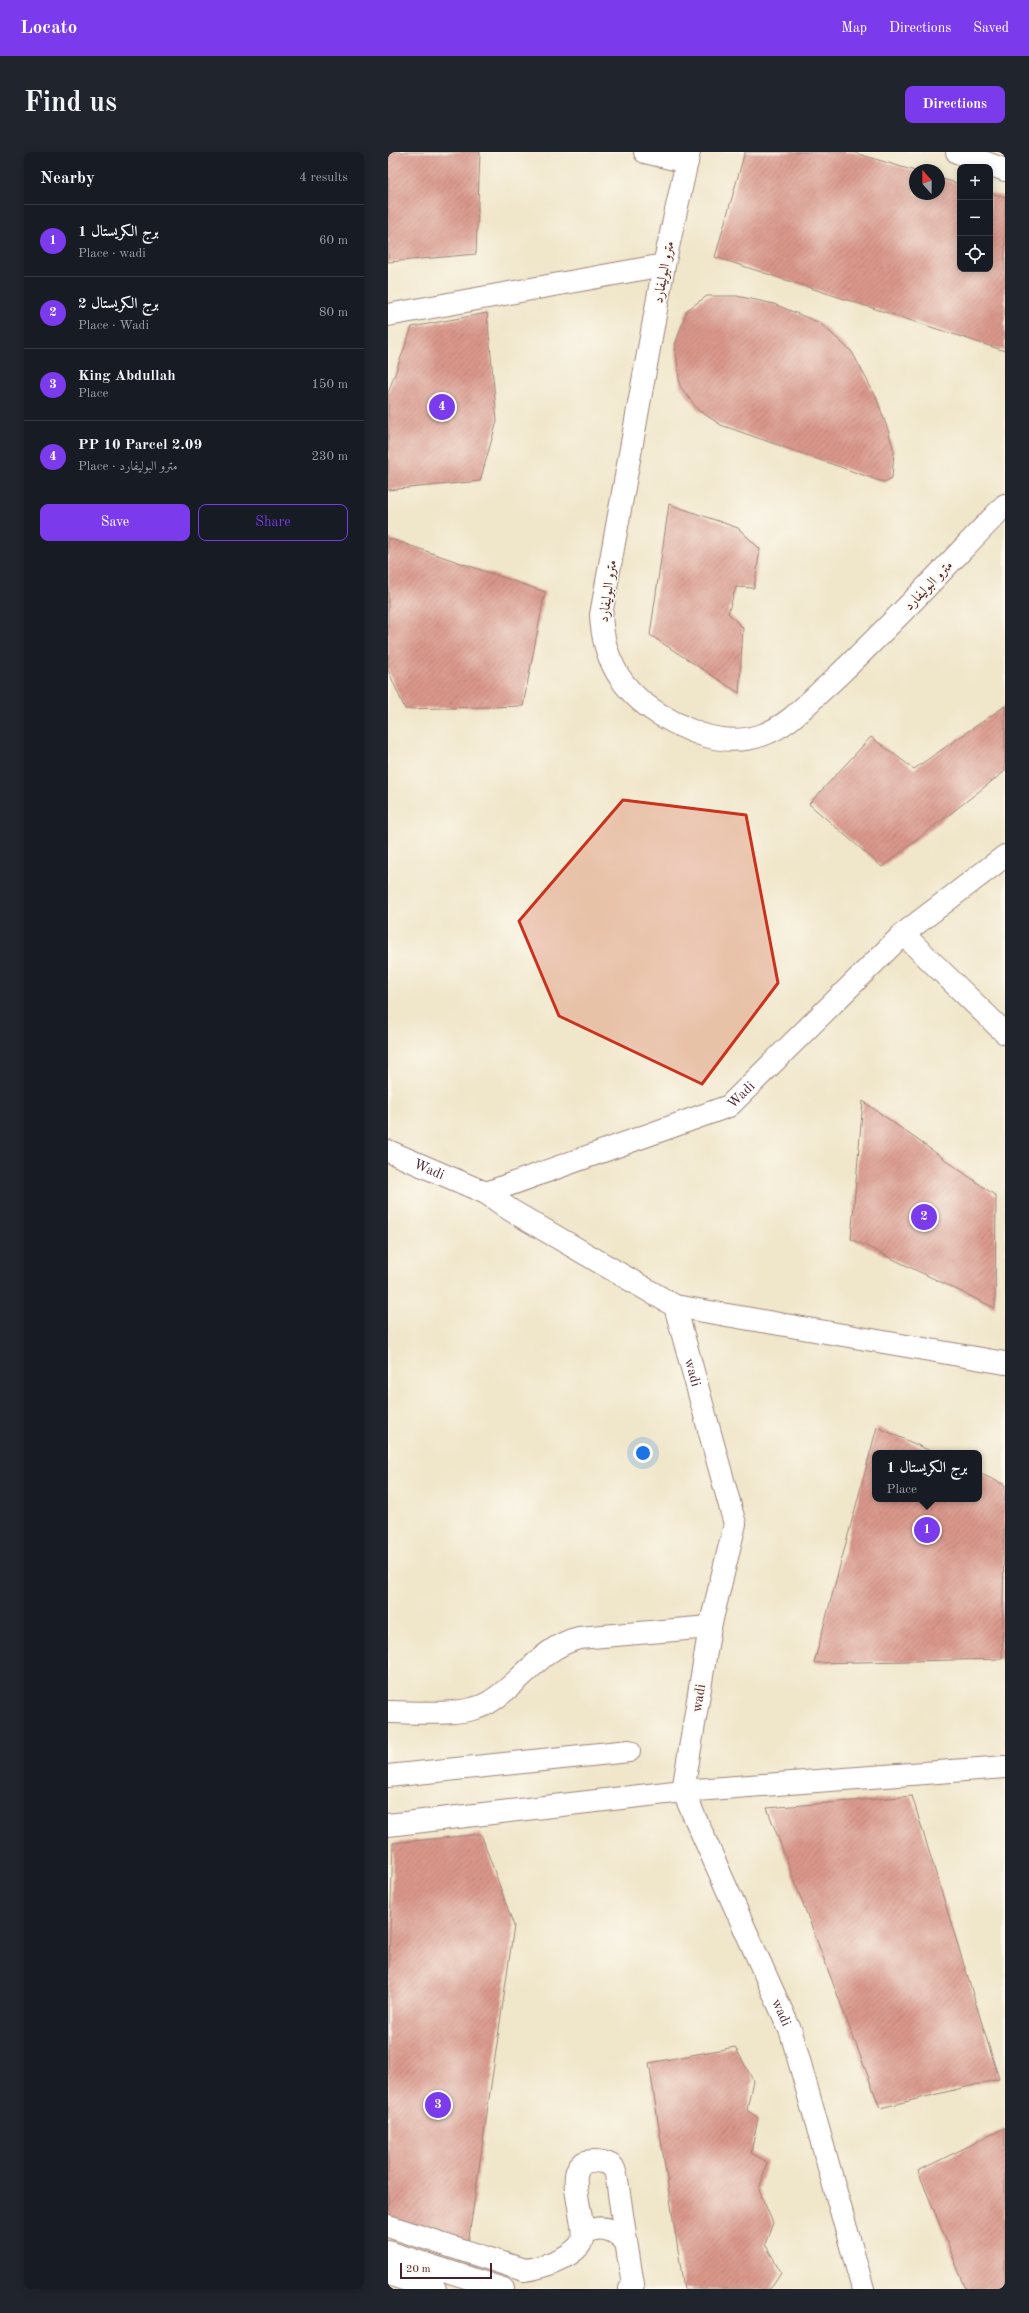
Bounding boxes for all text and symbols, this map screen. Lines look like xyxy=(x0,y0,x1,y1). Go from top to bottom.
text: Locato xyxy=(20,19,77,38)
text: Map xyxy=(841,21,867,35)
text: Directions xyxy=(889,21,951,35)
text: Saved xyxy=(973,21,1009,35)
button: Directions xyxy=(905,86,1005,123)
text: Find us xyxy=(24,90,117,118)
north arrow xyxy=(909,164,945,200)
map controls xyxy=(957,164,993,272)
button: + xyxy=(957,164,993,200)
text: Nearby xyxy=(40,170,95,187)
text: 4 results xyxy=(299,171,348,184)
button: − xyxy=(957,200,993,236)
text: برج الكريستال 1 xyxy=(78,225,159,240)
text: 1 xyxy=(49,234,57,247)
text: 60 m xyxy=(319,234,348,247)
button: locate xyxy=(957,236,993,272)
street label: مترو البوليفارد xyxy=(651,240,678,304)
text: Place · wadi xyxy=(78,247,146,260)
text: برج الكريستال 2 xyxy=(78,297,159,312)
text: 2 xyxy=(49,306,57,319)
text: 80 m xyxy=(319,306,348,319)
text: Place · Wadi xyxy=(78,319,149,332)
text: King Abdullah xyxy=(78,369,176,384)
text: 3 xyxy=(49,378,57,391)
text: 150 m xyxy=(311,378,348,391)
text: Place xyxy=(78,387,108,400)
pin: 4 xyxy=(429,392,455,422)
text: PP 10 Parcel 2.09 xyxy=(78,438,202,453)
text: 4 xyxy=(49,450,57,463)
text: 230 m xyxy=(311,450,348,463)
text: Place · مترو البوليفارد xyxy=(78,460,178,473)
button: Save xyxy=(40,504,190,541)
button: Share xyxy=(198,504,348,541)
street label: مترو البوليفارد xyxy=(902,558,956,614)
street label: مترو البوليفارد xyxy=(597,559,620,623)
street label: Wadi xyxy=(725,1079,758,1111)
street label: Wadi xyxy=(412,1157,447,1182)
pin: 2 xyxy=(911,1202,937,1232)
street label: wadi xyxy=(682,1357,703,1388)
your location xyxy=(633,1443,653,1463)
popup xyxy=(872,1450,982,1502)
text: برج الكريستال 1 xyxy=(887,1461,967,1476)
text: Place xyxy=(887,1483,917,1496)
pin: 1 xyxy=(914,1515,940,1545)
street label: wadi xyxy=(690,1683,708,1713)
street label: wadi xyxy=(769,1997,794,2029)
pin: 3 xyxy=(425,2090,451,2120)
scale bar xyxy=(400,2261,492,2280)
text: 20 m xyxy=(406,2264,431,2275)

